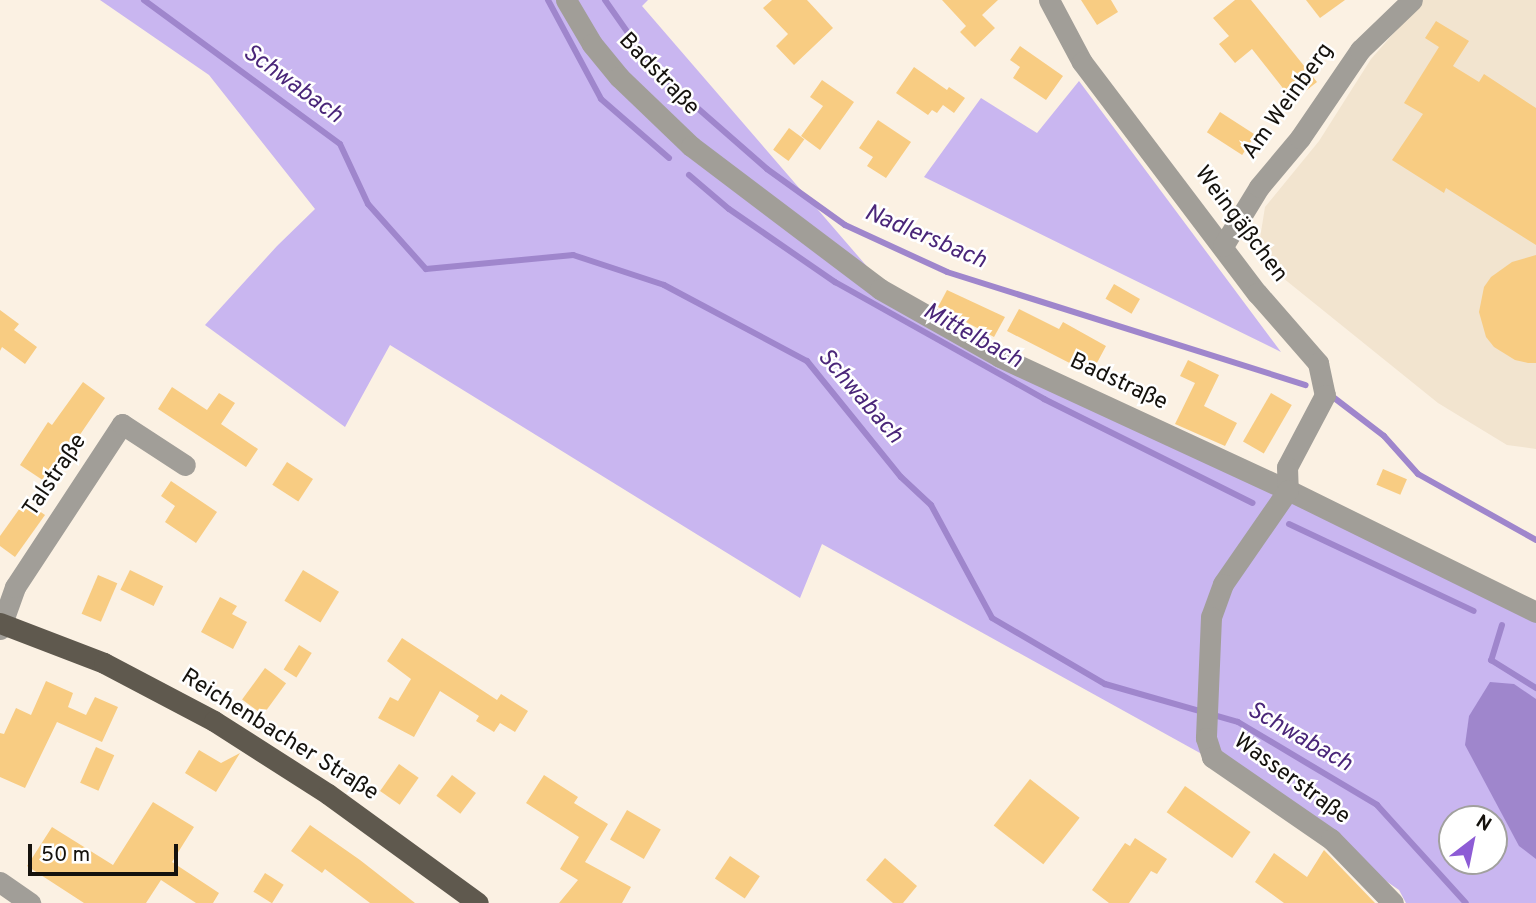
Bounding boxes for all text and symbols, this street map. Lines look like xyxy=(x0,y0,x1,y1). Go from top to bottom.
street label: Badstraße xyxy=(612,28,704,122)
street label: Am Weinberg xyxy=(1237,38,1341,166)
water label: Schwabach xyxy=(236,39,348,131)
street label: Weingäßchen xyxy=(1187,161,1293,289)
water label: Nadlersbach xyxy=(860,199,990,277)
water label: Mittelbach xyxy=(917,298,1027,376)
water label: Schwabach xyxy=(810,344,908,450)
street label: Badstraße xyxy=(1065,348,1171,418)
street label: Talstraße xyxy=(18,429,94,523)
street label: Reichenbacher Straße xyxy=(175,664,383,808)
water label: Schwabach xyxy=(1241,696,1357,780)
street label: Wasserstraße xyxy=(1227,728,1355,832)
north arrow xyxy=(1438,805,1508,875)
text: N xyxy=(1471,810,1495,838)
scale bar xyxy=(32,830,182,874)
text: 50 m xyxy=(41,842,90,869)

